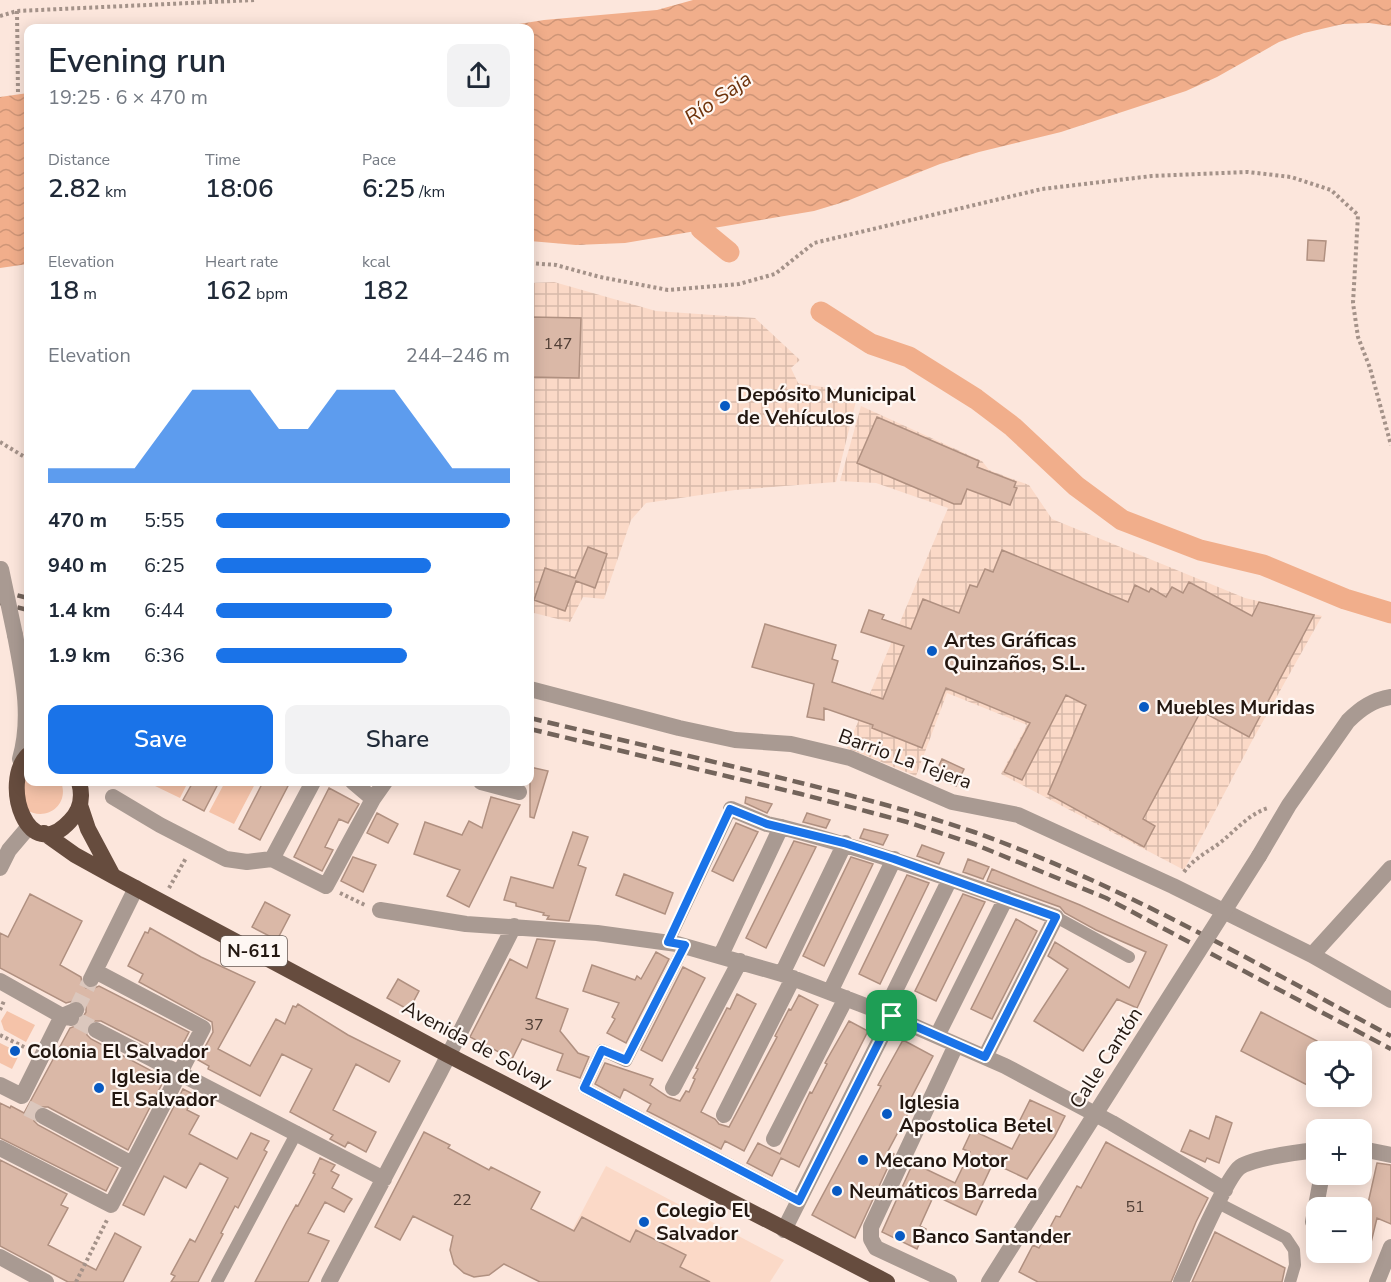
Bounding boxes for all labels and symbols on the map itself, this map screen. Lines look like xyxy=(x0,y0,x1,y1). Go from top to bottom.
water label: Río Saja xyxy=(679,65,757,131)
house number: 147 xyxy=(544,333,572,355)
place label: Depósito Municipal de Vehículos xyxy=(737,381,916,431)
marker: Depósito Municipal de Vehículos xyxy=(718,399,732,413)
place label: Artes Gráficas Quinzaños, S.L. xyxy=(944,627,1085,677)
marker: Artes Gráficas Quinzaños, S.L. xyxy=(925,644,939,658)
place label: Muebles Muridas xyxy=(1156,694,1315,721)
marker: Muebles Muridas xyxy=(1137,700,1151,714)
street label: Barrio La Tejera xyxy=(835,722,975,796)
road number: N-611 xyxy=(221,936,287,966)
pin xyxy=(866,990,917,1041)
street label: Avenida de Solvay xyxy=(398,994,557,1096)
street label: Calle Cantón xyxy=(1063,1002,1149,1114)
house number: 37 xyxy=(524,1014,544,1036)
place label: Colonia El Salvador xyxy=(27,1038,209,1065)
marker: Colonia El Salvador xyxy=(8,1044,22,1058)
place label: Iglesia de El Salvador xyxy=(111,1063,217,1113)
marker: Iglesia de El Salvador xyxy=(92,1081,106,1095)
place label: Iglesia Apostolica Betel xyxy=(899,1089,1053,1139)
marker: Iglesia Apostolica Betel xyxy=(880,1107,894,1121)
place label: Mecano Motor xyxy=(875,1147,1008,1174)
marker: Mecano Motor xyxy=(856,1153,870,1167)
place label: Neumáticos Barreda xyxy=(849,1178,1038,1205)
marker: Neumáticos Barreda xyxy=(830,1184,844,1198)
house number: 22 xyxy=(452,1189,472,1211)
house number: 51 xyxy=(1125,1196,1145,1218)
place label: Colegio El Salvador xyxy=(656,1197,751,1247)
marker: Colegio El Salvador xyxy=(637,1215,651,1229)
place label: Banco Santander xyxy=(912,1223,1071,1250)
marker: Banco Santander xyxy=(893,1229,907,1243)

